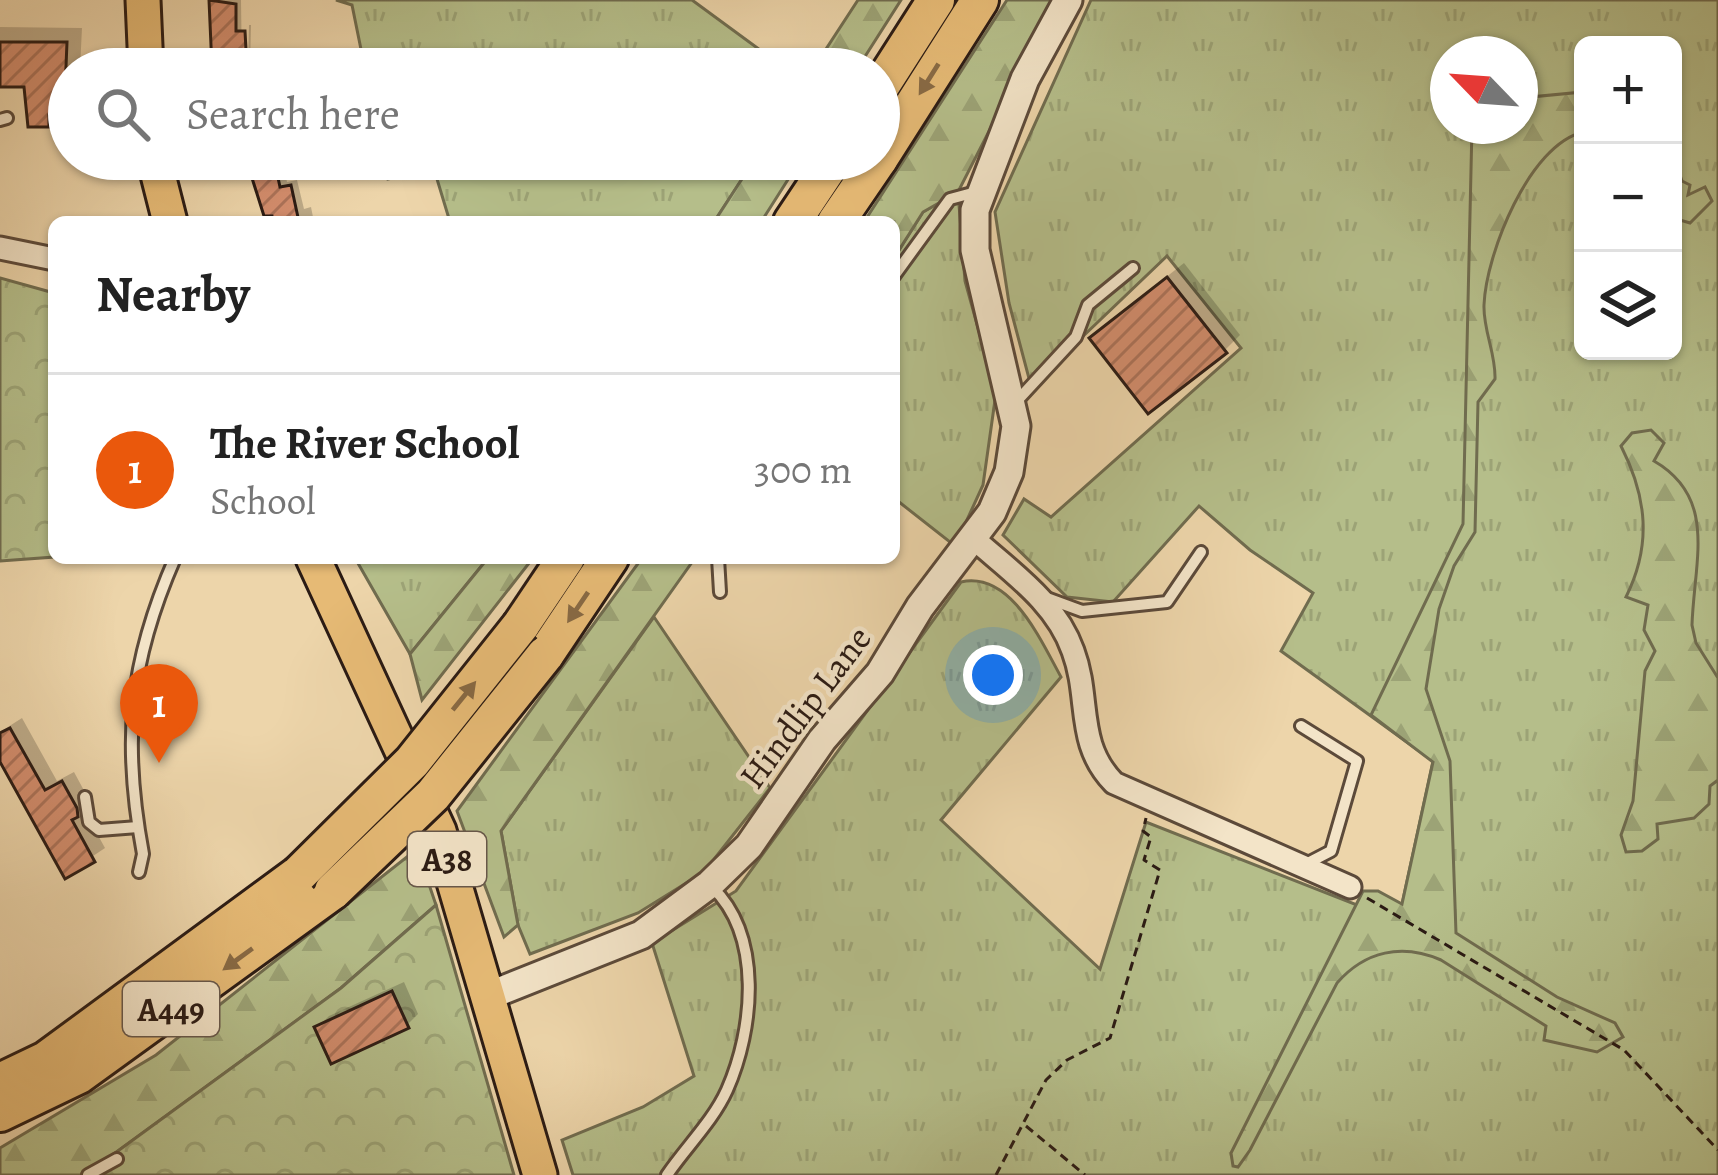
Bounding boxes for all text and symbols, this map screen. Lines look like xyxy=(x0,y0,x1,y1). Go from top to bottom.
north arrow xyxy=(1430,36,1538,144)
map controls xyxy=(1574,36,1682,360)
button: + xyxy=(1574,36,1682,144)
search box xyxy=(48,48,900,180)
one-way arrow xyxy=(919,63,941,96)
icon: search xyxy=(90,81,156,147)
text: Search here xyxy=(186,83,400,145)
button: − xyxy=(1574,144,1682,252)
button: layers xyxy=(1574,252,1682,360)
text: Nearby xyxy=(96,259,250,329)
text: The River School xyxy=(210,412,519,474)
text: 1 xyxy=(128,443,142,496)
text: 300 m xyxy=(754,443,852,496)
text: School xyxy=(210,474,316,527)
one-way arrow xyxy=(567,590,589,623)
street label: Hindlip Lane xyxy=(728,616,882,798)
your location xyxy=(963,645,1023,705)
pin: 1 xyxy=(120,664,198,763)
one-way arrow xyxy=(451,681,476,712)
road number: A38 xyxy=(408,832,486,886)
one-way arrow xyxy=(222,947,254,971)
road number: A449 xyxy=(123,982,219,1036)

